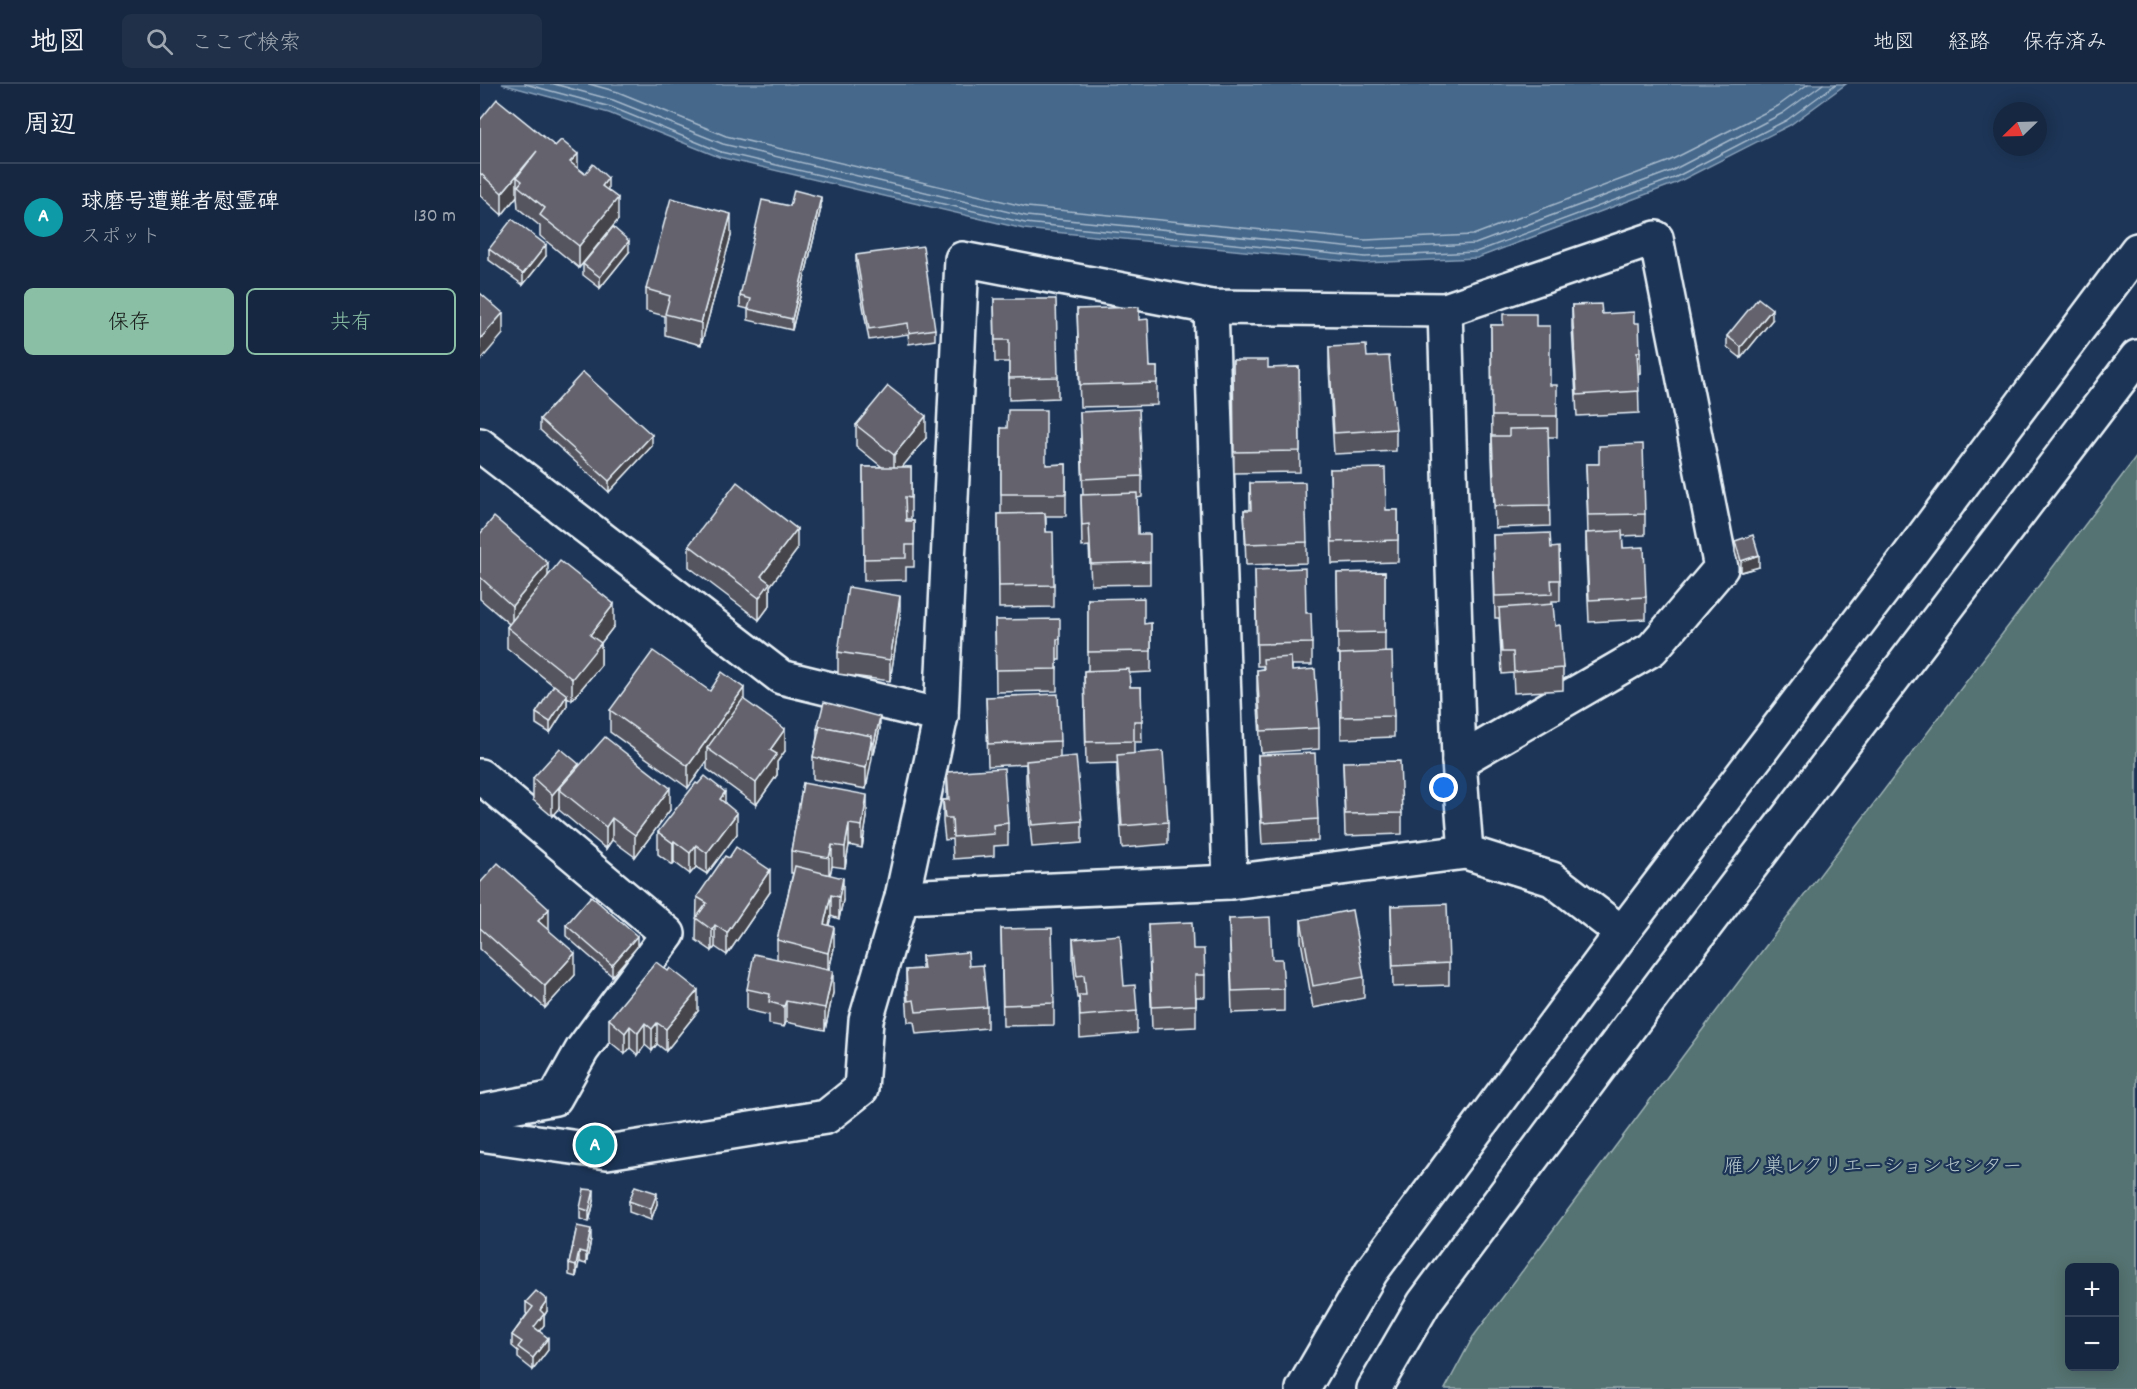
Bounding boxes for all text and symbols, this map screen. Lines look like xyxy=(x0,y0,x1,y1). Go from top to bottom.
search box xyxy=(122,14,542,68)
text: 地図 xyxy=(30,25,86,65)
icon: search xyxy=(143,25,176,58)
text: ここで検索 xyxy=(191,29,301,60)
text: 地図 xyxy=(1873,29,1915,59)
text: 経路 xyxy=(1948,29,1990,59)
text: 保存済み xyxy=(2023,29,2107,59)
north arrow xyxy=(1993,102,2047,156)
text: 周辺 xyxy=(24,108,76,145)
text: 球磨号遭難者慰霊碑 xyxy=(81,188,279,219)
text: A xyxy=(38,203,49,231)
text: 130 m xyxy=(414,203,456,231)
text: スポット xyxy=(81,224,161,252)
button: 保存 xyxy=(24,288,234,355)
button: 共有 xyxy=(246,288,456,355)
your location xyxy=(1429,773,1458,802)
pin: A xyxy=(576,1122,614,1168)
park label: 雁ノ巣レクリエーションセンター xyxy=(1724,1154,2022,1182)
map controls xyxy=(2065,1263,2119,1371)
button: + xyxy=(2065,1263,2119,1317)
button: − xyxy=(2065,1317,2119,1371)

